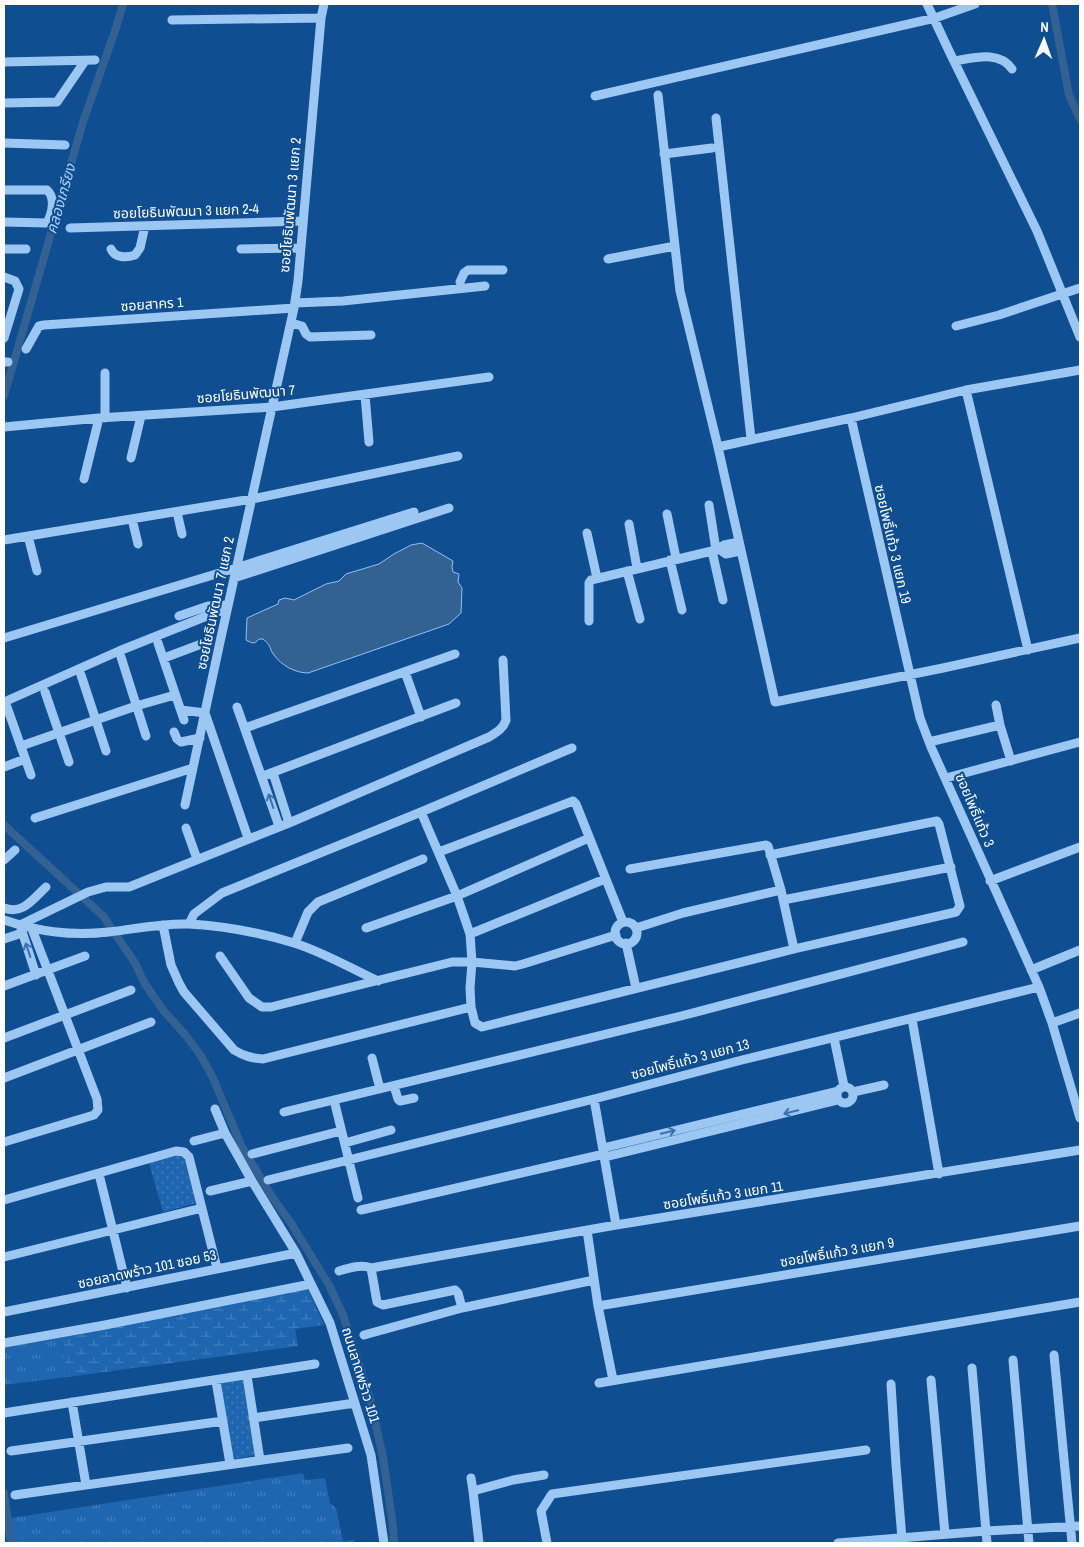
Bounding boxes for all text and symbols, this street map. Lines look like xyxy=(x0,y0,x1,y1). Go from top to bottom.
north arrow xyxy=(1019,15,1069,65)
text: N xyxy=(1040,18,1049,36)
street label: ซอยโยธินพัฒนา 3 แยก 2 xyxy=(275,137,305,273)
water label: คลองเกรียง xyxy=(40,160,81,236)
street label: ซอยโยธินพัฒนา 3 แยก 2-4 xyxy=(113,199,260,223)
street label: ซอยสาคร 1 xyxy=(120,293,185,315)
street label: ซอยโยธินพัฒนา 7 xyxy=(196,381,296,407)
street label: ซอยโพธิ์แก้ว 3 แยก 19 xyxy=(871,483,915,605)
street label: ซอยโยธินพัฒนา 7 แยก 2 xyxy=(192,535,238,671)
street label: ซอยโพธิ์แก้ว 3 xyxy=(951,770,999,850)
one-way arrow xyxy=(266,794,275,810)
one-way arrow xyxy=(23,943,32,959)
street label: ซอยโพธิ์แก้ว 3 แยก 13 xyxy=(629,1035,751,1083)
one-way arrow xyxy=(784,1108,800,1117)
one-way arrow xyxy=(659,1127,675,1136)
street label: ซอยโพธิ์แก้ว 3 แยก 11 xyxy=(662,1177,785,1213)
street label: ซอยโพธิ์แก้ว 3 แยก 9 xyxy=(779,1233,895,1271)
street label: ซอยลาดพร้าว 101 ซอย 53 xyxy=(76,1246,218,1292)
street label: ถนนลาดพร้าว 101 xyxy=(338,1325,384,1426)

